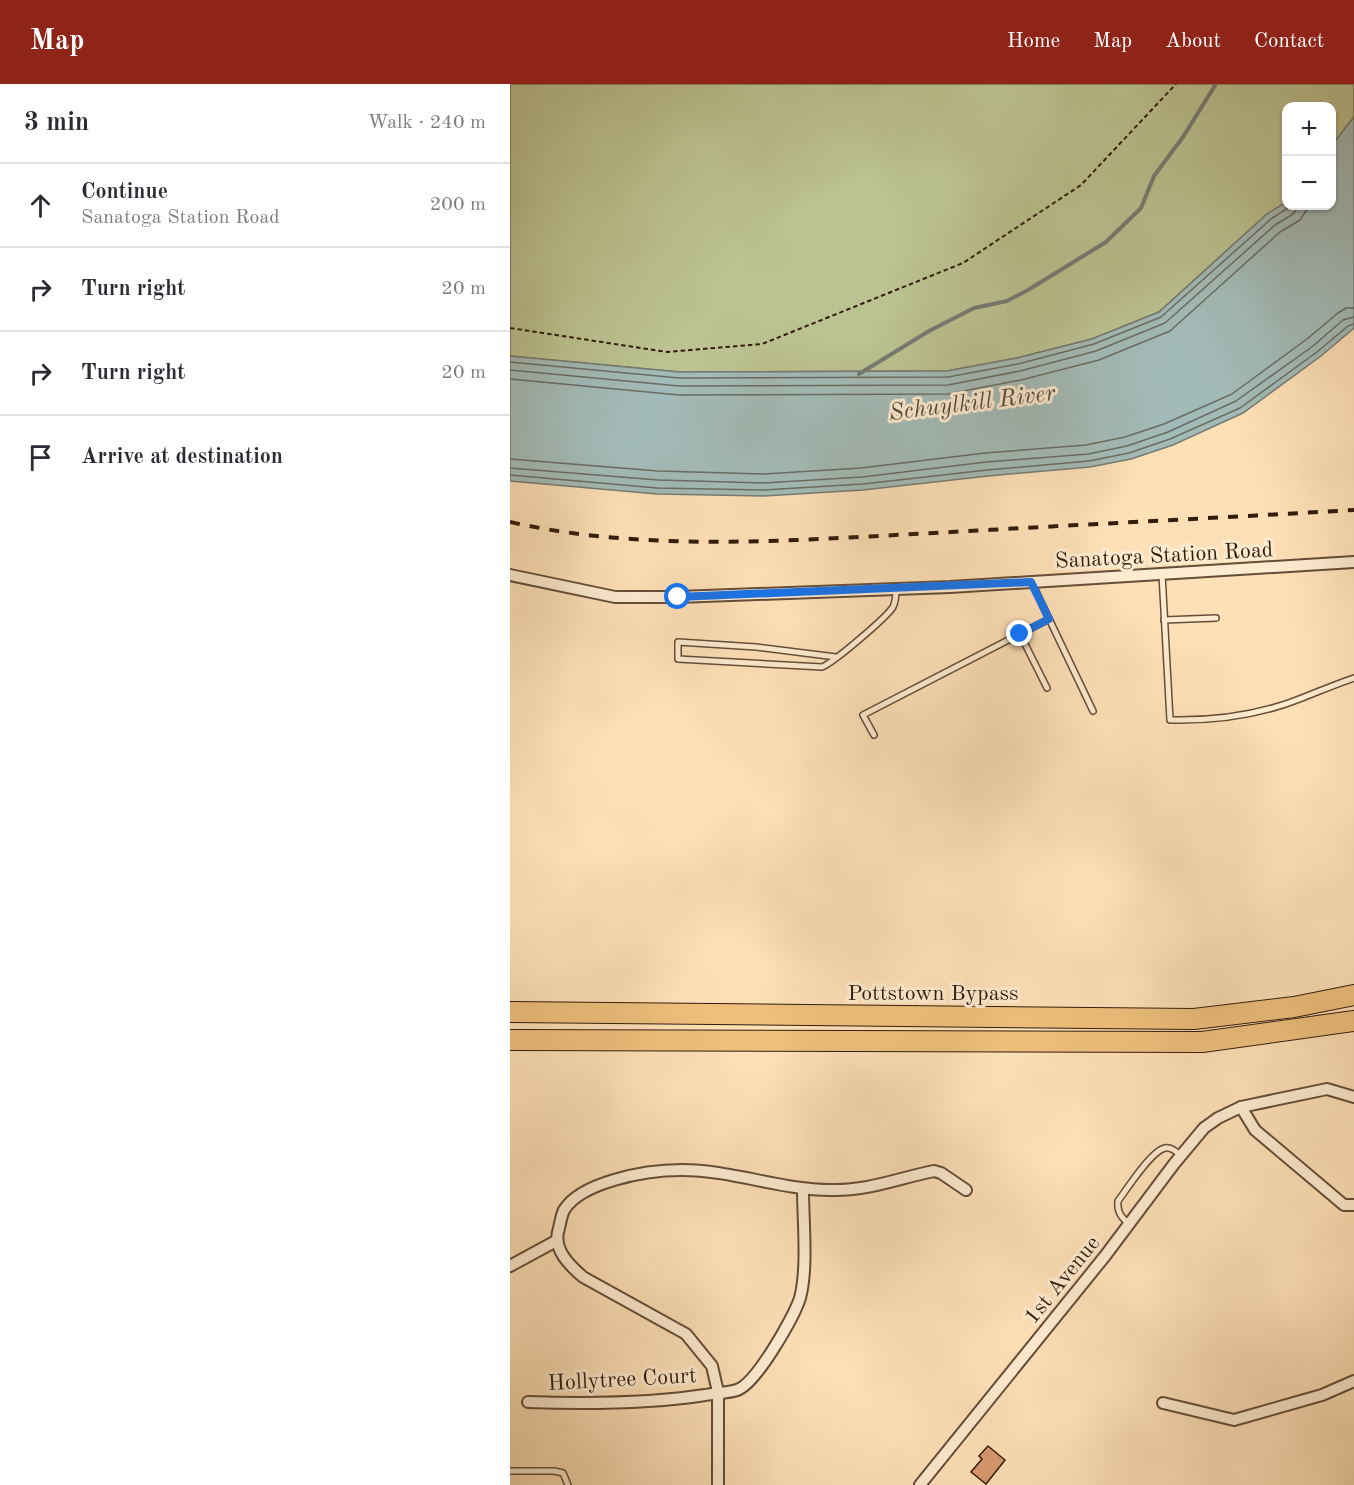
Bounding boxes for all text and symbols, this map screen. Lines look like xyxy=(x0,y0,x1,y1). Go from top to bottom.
text: Map xyxy=(30,28,84,56)
text: Home xyxy=(1007,31,1060,52)
text: Map xyxy=(1093,31,1132,52)
text: About xyxy=(1165,31,1221,52)
text: Contact xyxy=(1254,31,1324,52)
map controls xyxy=(1282,102,1336,210)
button: + xyxy=(1282,102,1336,156)
text: 3 min xyxy=(24,110,89,136)
text: Walk · 240 m xyxy=(367,113,486,133)
button: − xyxy=(1282,156,1336,210)
text: Continue xyxy=(81,181,168,203)
icon: ahead xyxy=(24,189,57,222)
text: 200 m xyxy=(430,195,486,215)
text: Sanatoga Station Road xyxy=(81,208,280,228)
icon: right xyxy=(24,273,57,306)
text: Turn right xyxy=(81,278,185,300)
text: 20 m xyxy=(441,279,486,299)
icon: right xyxy=(24,357,57,390)
text: Turn right xyxy=(81,362,185,384)
text: 20 m xyxy=(441,363,486,383)
water label: Schuylkill River xyxy=(888,382,1058,426)
icon: arrive xyxy=(24,441,57,474)
text: Arrive at destination xyxy=(81,446,283,468)
street label: Sanatoga Station Road xyxy=(1054,539,1274,573)
route start xyxy=(664,583,690,609)
route end xyxy=(1006,620,1032,646)
street label: Pottstown Bypass xyxy=(847,983,1019,1005)
street label: 1st Avenue xyxy=(1021,1232,1104,1328)
street label: Hollytree Court xyxy=(547,1365,697,1395)

